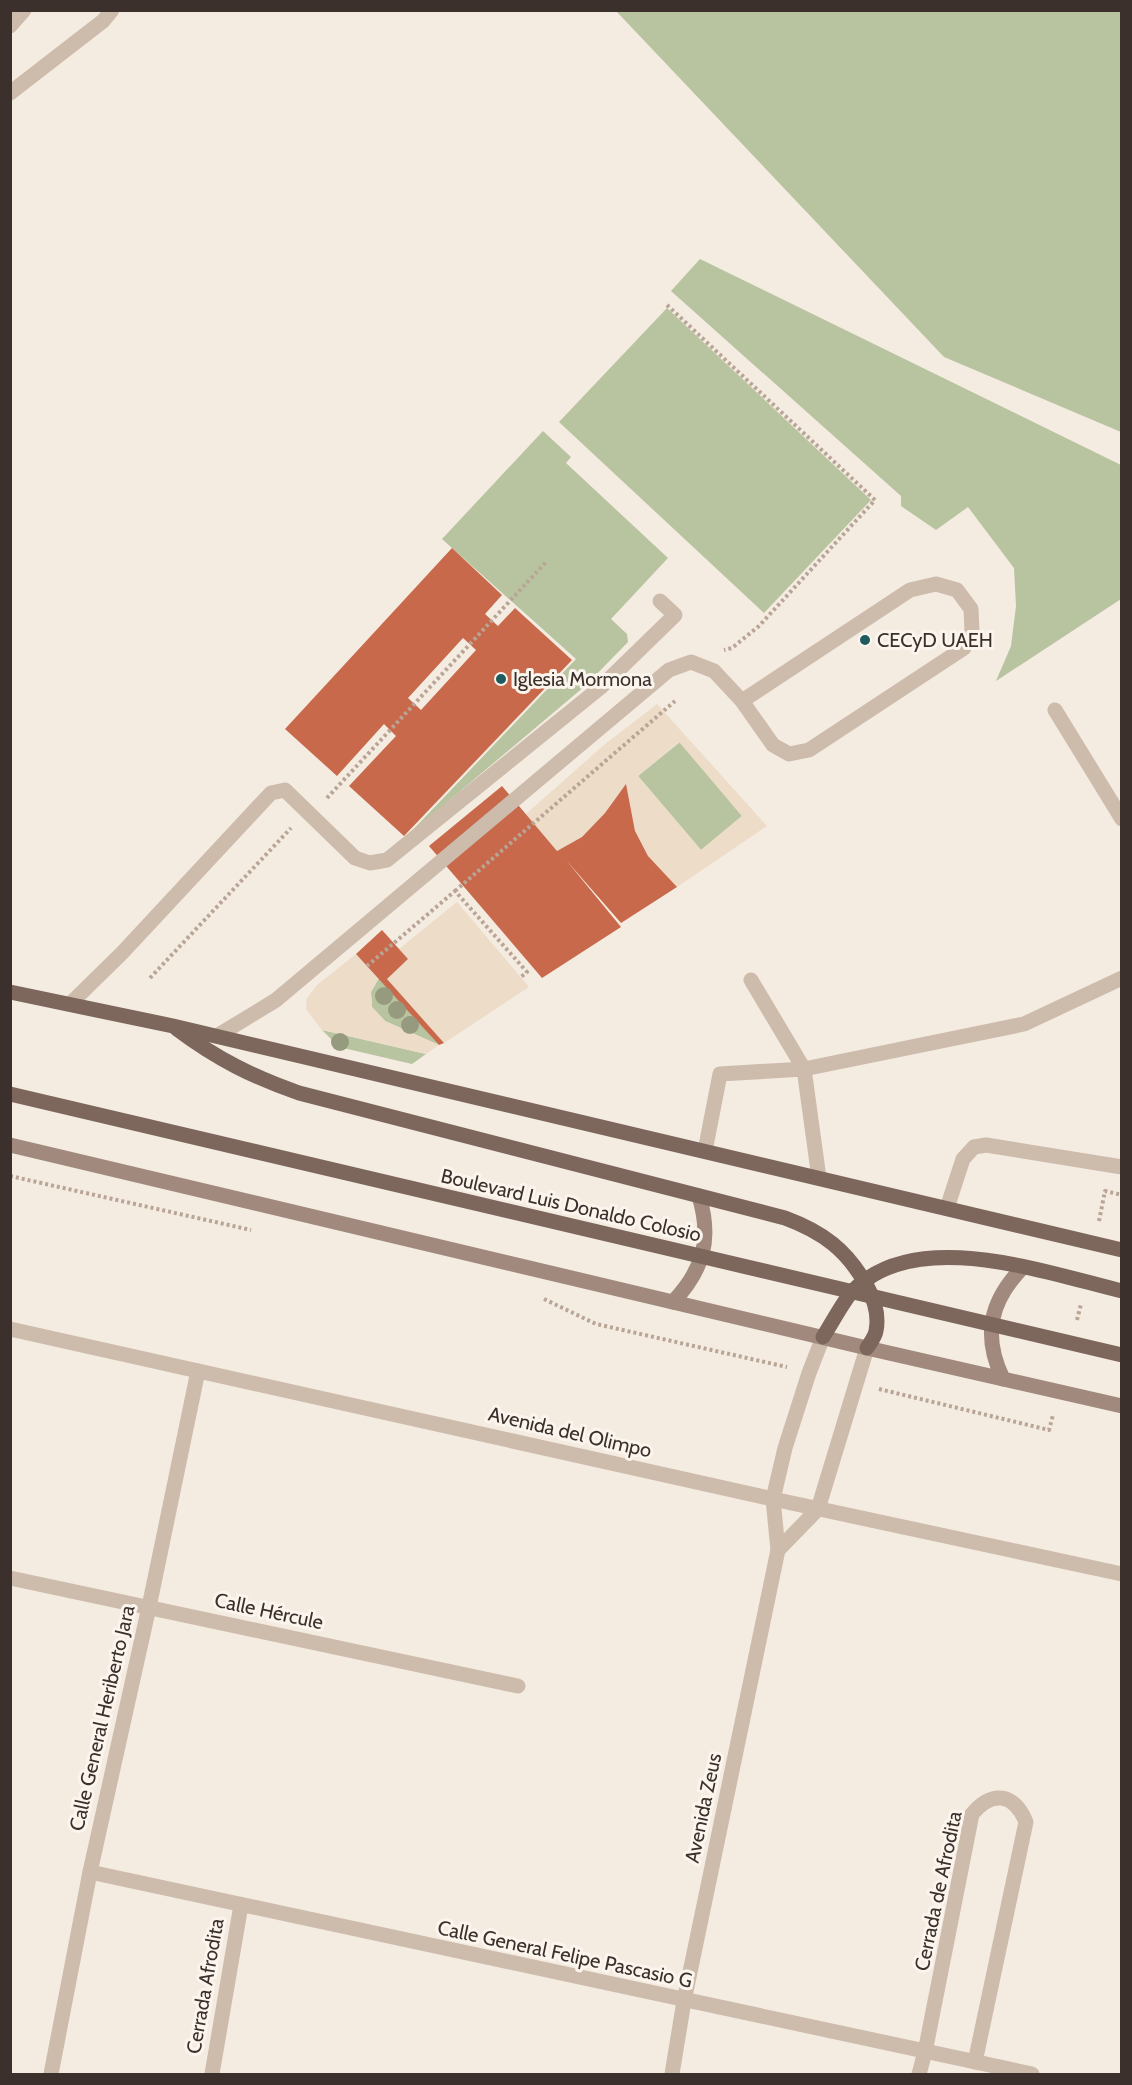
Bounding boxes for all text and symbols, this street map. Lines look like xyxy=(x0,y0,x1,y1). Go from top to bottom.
place label: CECyD UAEH xyxy=(877,628,993,652)
marker: CECyD UAEH xyxy=(858,633,872,647)
place label: Iglesia Mormona xyxy=(513,667,652,691)
marker: Iglesia Mormona xyxy=(494,672,508,686)
street label: Boulevard Luis Donaldo Colosio xyxy=(439,1163,703,1247)
street label: Avenida del Olimpo xyxy=(486,1402,654,1462)
street label: Calle Hércule xyxy=(212,1588,326,1634)
street label: Calle General Heriberto Jara xyxy=(64,1603,140,1833)
street label: Avenida Zeus xyxy=(680,1751,726,1865)
street label: Cerrada de Afrodita xyxy=(909,1808,967,1973)
street label: Calle General Felipe Pascasio G xyxy=(435,1915,695,1993)
street label: Cerrada Afrodita xyxy=(181,1916,229,2056)

